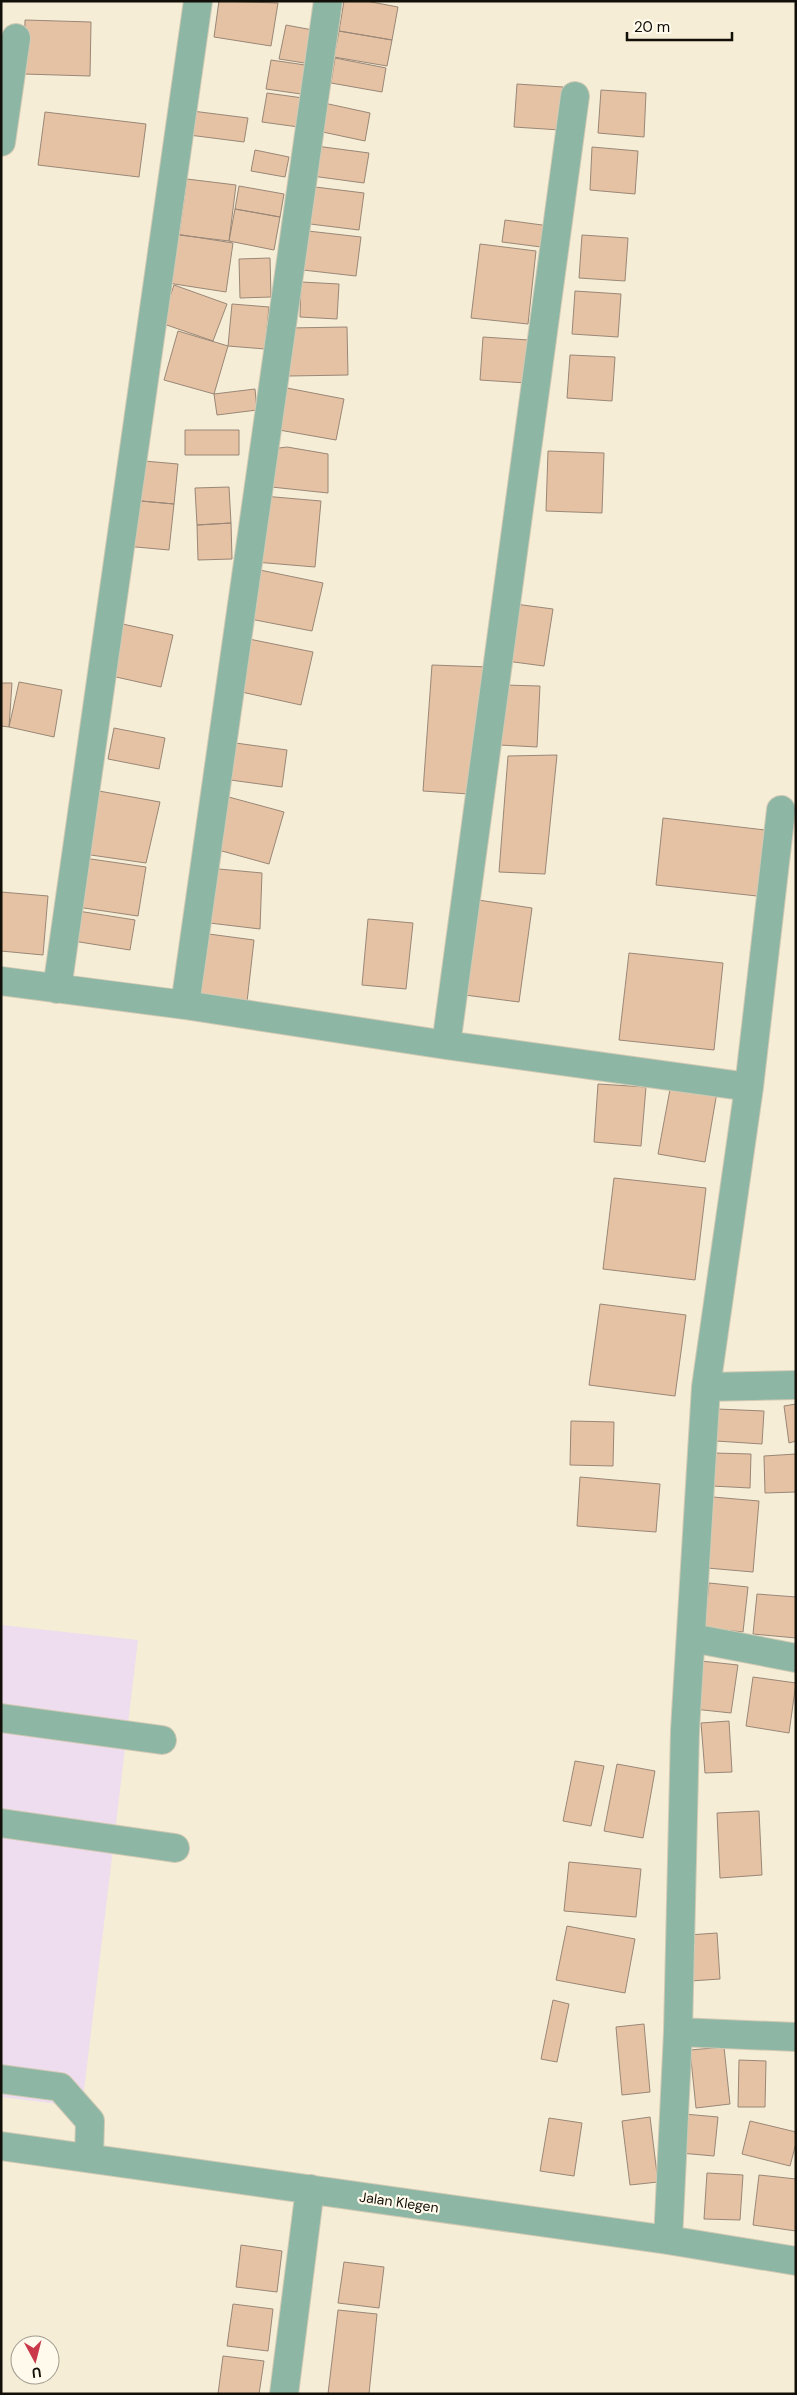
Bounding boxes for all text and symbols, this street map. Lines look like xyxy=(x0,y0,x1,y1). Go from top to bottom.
scale bar xyxy=(627,10,732,42)
text: 20 m xyxy=(634,17,670,37)
street label: Jalan Klegen xyxy=(358,2188,440,2216)
north arrow xyxy=(10,2335,60,2385)
text: U xyxy=(31,2363,42,2382)

